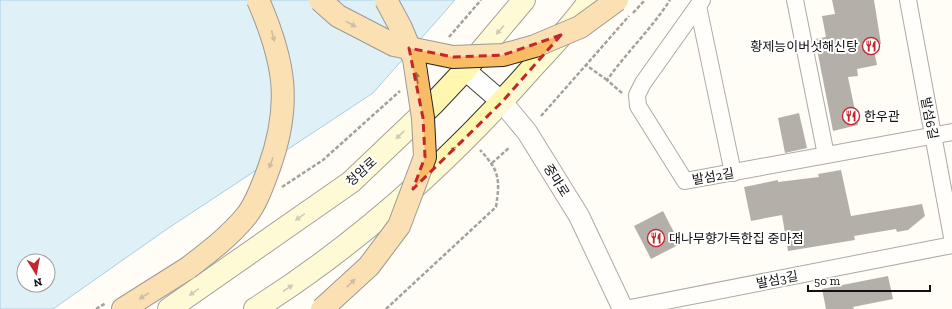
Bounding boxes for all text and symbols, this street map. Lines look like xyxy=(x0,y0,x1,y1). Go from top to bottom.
one-way arrow xyxy=(345,20,357,27)
one-way arrow xyxy=(495,25,504,36)
one-way arrow xyxy=(270,30,276,42)
restaurant icon: 황제능이버섯해신탕 xyxy=(861,36,881,56)
place label: 황제능이버섯해신탕 xyxy=(750,39,858,54)
one-way arrow xyxy=(414,72,420,84)
street label: 발섬6길 xyxy=(918,96,941,141)
restaurant icon: 한우관 xyxy=(841,106,861,126)
place label: 한우관 xyxy=(864,109,900,124)
one-way arrow xyxy=(395,130,406,139)
one-way arrow xyxy=(447,147,457,156)
street label: 청암로 xyxy=(343,154,380,189)
one-way arrow xyxy=(267,158,273,170)
street label: 중마로 xyxy=(541,161,572,199)
street label: 발섬2길 xyxy=(691,165,735,188)
one-way arrow xyxy=(295,213,306,221)
restaurant icon: 대나무향가득한집 중마점 xyxy=(646,228,666,248)
place label: 대나무향가득한집 중마점 xyxy=(669,231,804,246)
north arrow xyxy=(16,253,56,293)
scale bar xyxy=(808,267,930,293)
street label: 발섬3길 xyxy=(755,268,799,291)
text: 50 m xyxy=(814,274,841,288)
text: N xyxy=(32,275,43,290)
one-way arrow xyxy=(346,278,356,288)
one-way arrow xyxy=(283,284,293,292)
one-way arrow xyxy=(189,288,199,296)
one-way arrow xyxy=(139,292,149,300)

